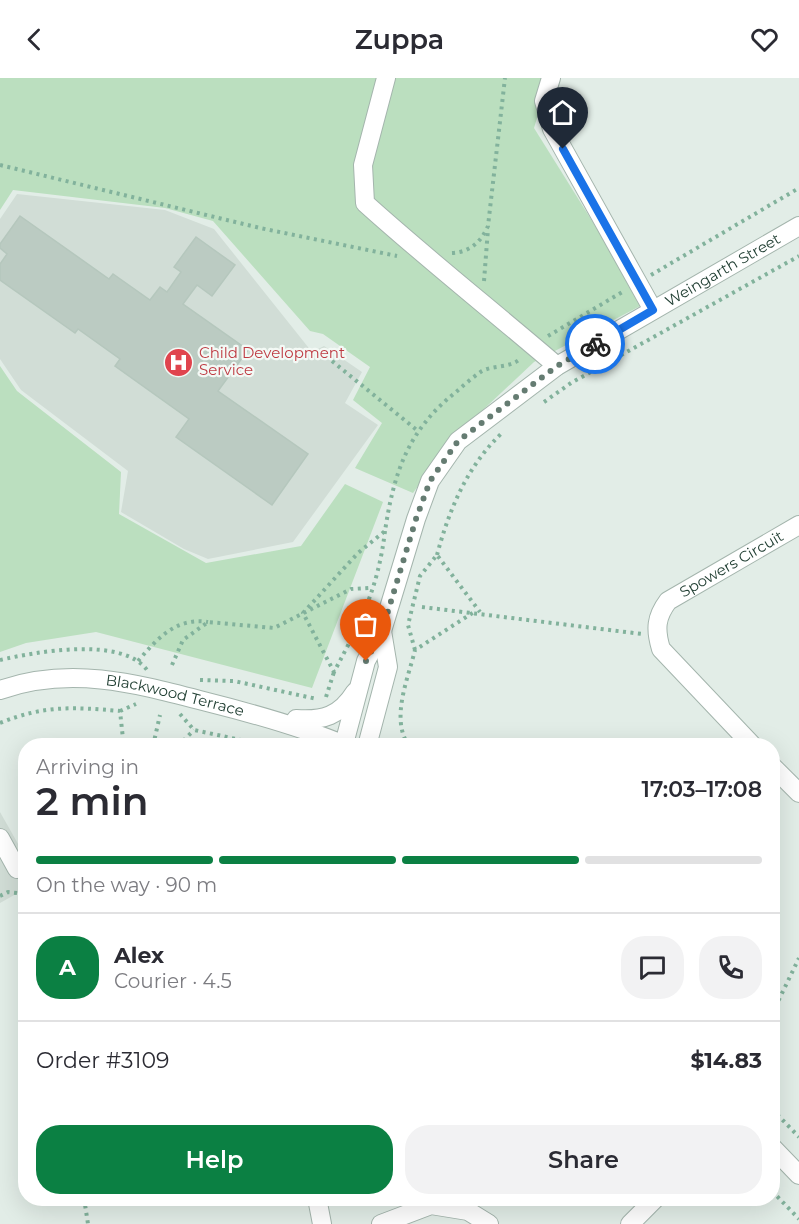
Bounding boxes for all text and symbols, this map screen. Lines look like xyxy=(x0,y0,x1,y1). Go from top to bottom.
icon: back xyxy=(18,23,51,56)
text: Zuppa xyxy=(355,23,444,56)
icon: heart xyxy=(748,23,781,56)
pin xyxy=(537,87,588,149)
icon: home xyxy=(546,96,579,129)
street label: Weingarth Street xyxy=(662,229,784,310)
courier xyxy=(565,314,625,374)
icon: bike xyxy=(579,328,612,361)
place label: Child Development Service xyxy=(199,343,345,379)
hospital icon: Child Development Service xyxy=(162,346,194,378)
street label: Spowers Circuit xyxy=(676,526,787,601)
pin xyxy=(340,599,391,661)
icon: bag xyxy=(349,608,382,641)
street label: Blackwood Terrace xyxy=(105,670,246,720)
text: Arriving in xyxy=(36,755,139,779)
text: 17:03–17:08 xyxy=(642,776,762,803)
text: 2 min xyxy=(36,777,149,825)
text: On the way · 90 m xyxy=(36,873,217,897)
button: chat xyxy=(621,936,684,999)
button: phone xyxy=(699,936,762,999)
text: Alex xyxy=(114,942,164,969)
text: A xyxy=(59,954,76,981)
text: Courier · 4.5 xyxy=(114,969,232,993)
text: Order #3109 xyxy=(36,1047,169,1074)
text: $14.83 xyxy=(690,1047,762,1074)
button: Help xyxy=(36,1125,393,1194)
button: Share xyxy=(405,1125,762,1194)

